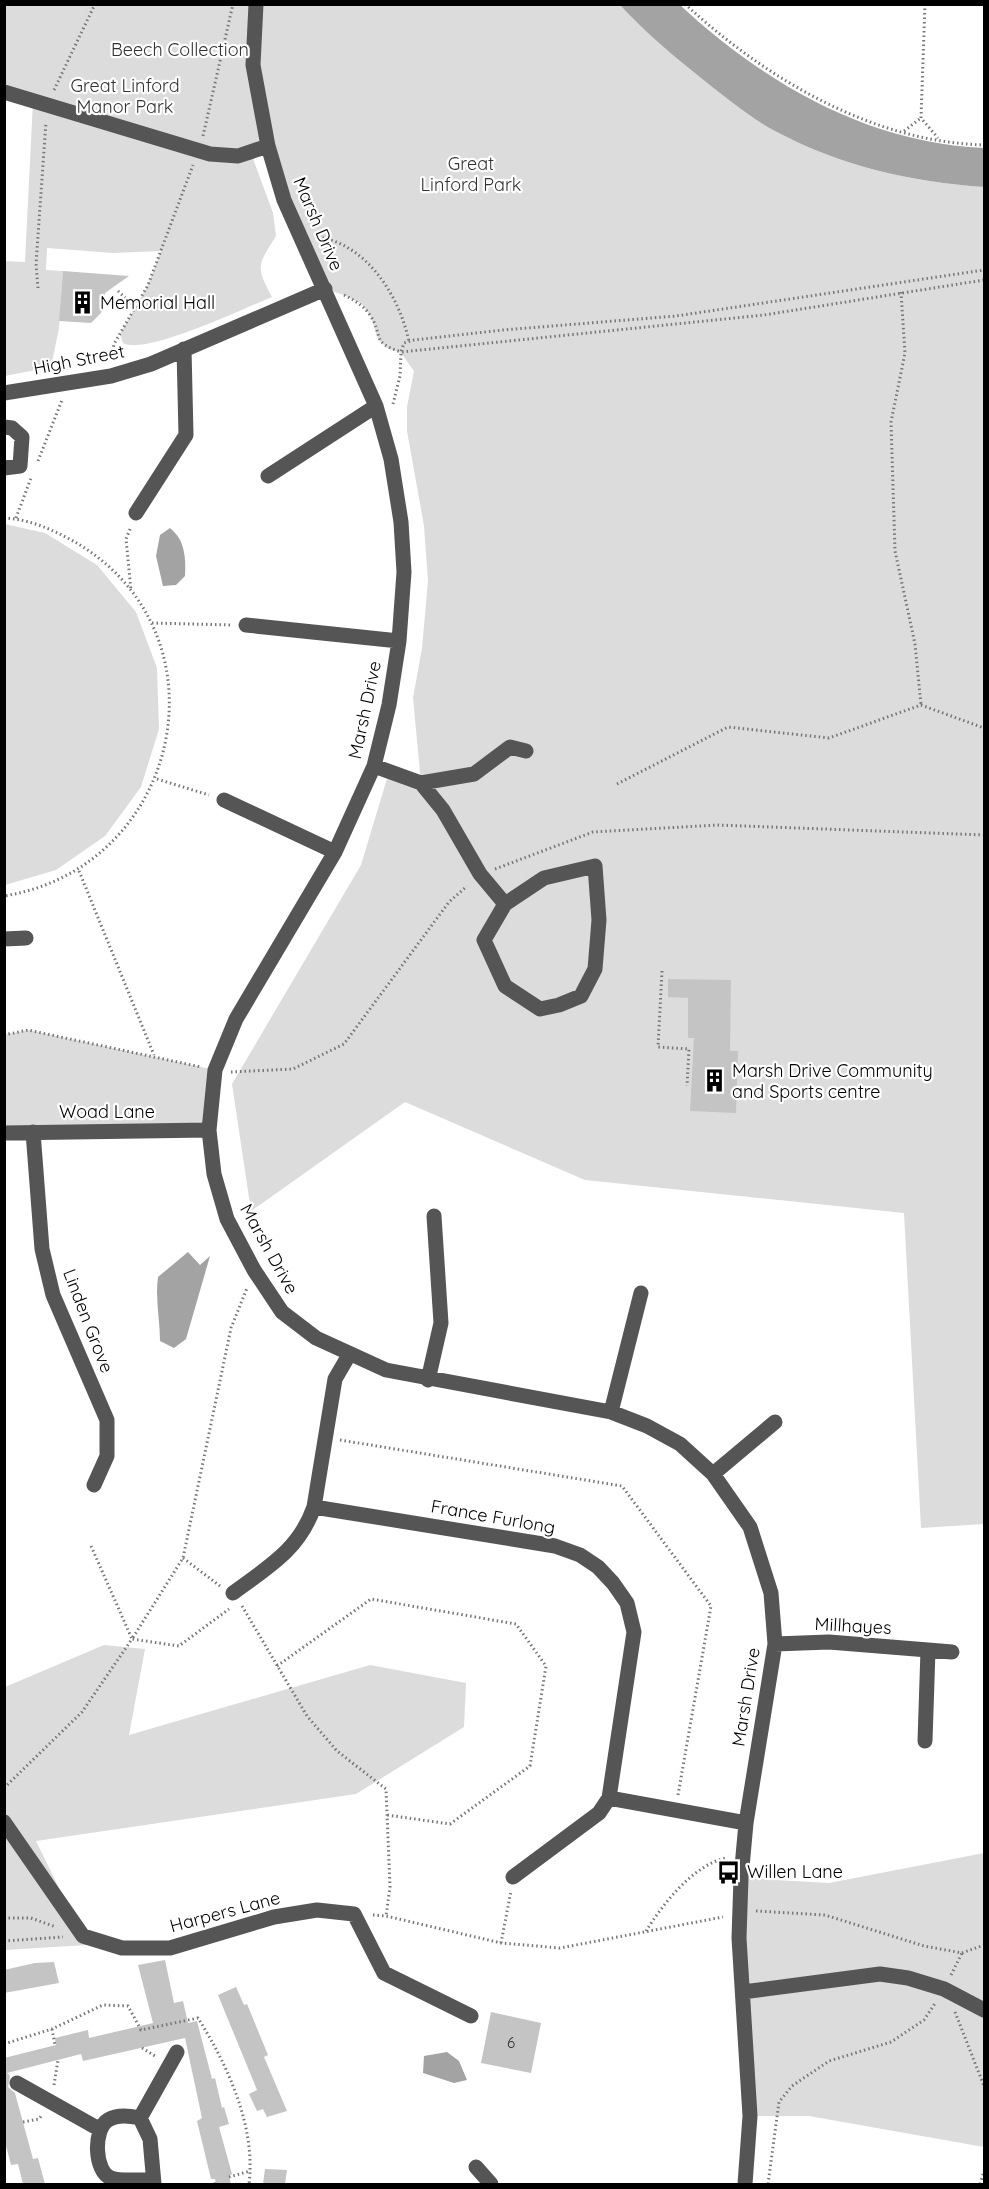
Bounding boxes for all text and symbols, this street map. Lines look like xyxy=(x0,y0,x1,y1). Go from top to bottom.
park label: Beech Collection xyxy=(111,38,249,61)
park label: Great Linford Manor Park xyxy=(70,74,180,118)
park label: Great Linford Park xyxy=(421,152,521,196)
street label: Marsh Drive xyxy=(288,173,349,274)
building icon: Memorial Hall xyxy=(69,290,95,316)
place label: Memorial Hall xyxy=(100,291,215,314)
street label: High Street xyxy=(31,339,126,380)
street label: Marsh Drive xyxy=(343,659,386,761)
place label: Marsh Drive Community and Sports centre xyxy=(732,1059,933,1103)
building icon: Marsh Drive Community and Sports centre xyxy=(701,1068,727,1094)
street label: Woad Lane xyxy=(59,1100,155,1123)
street label: Marsh Drive xyxy=(235,1200,304,1298)
street label: Linden Grove xyxy=(58,1266,119,1376)
street label: France Furlong xyxy=(429,1494,557,1539)
street label: Millhayes xyxy=(814,1612,892,1639)
street label: Marsh Drive xyxy=(726,1646,765,1748)
bus stop icon: Willen Lane xyxy=(716,1859,742,1885)
place label: Willen Lane xyxy=(747,1860,843,1883)
street label: Harpers Lane xyxy=(167,1886,283,1937)
house number: 6 xyxy=(507,2033,515,2052)

